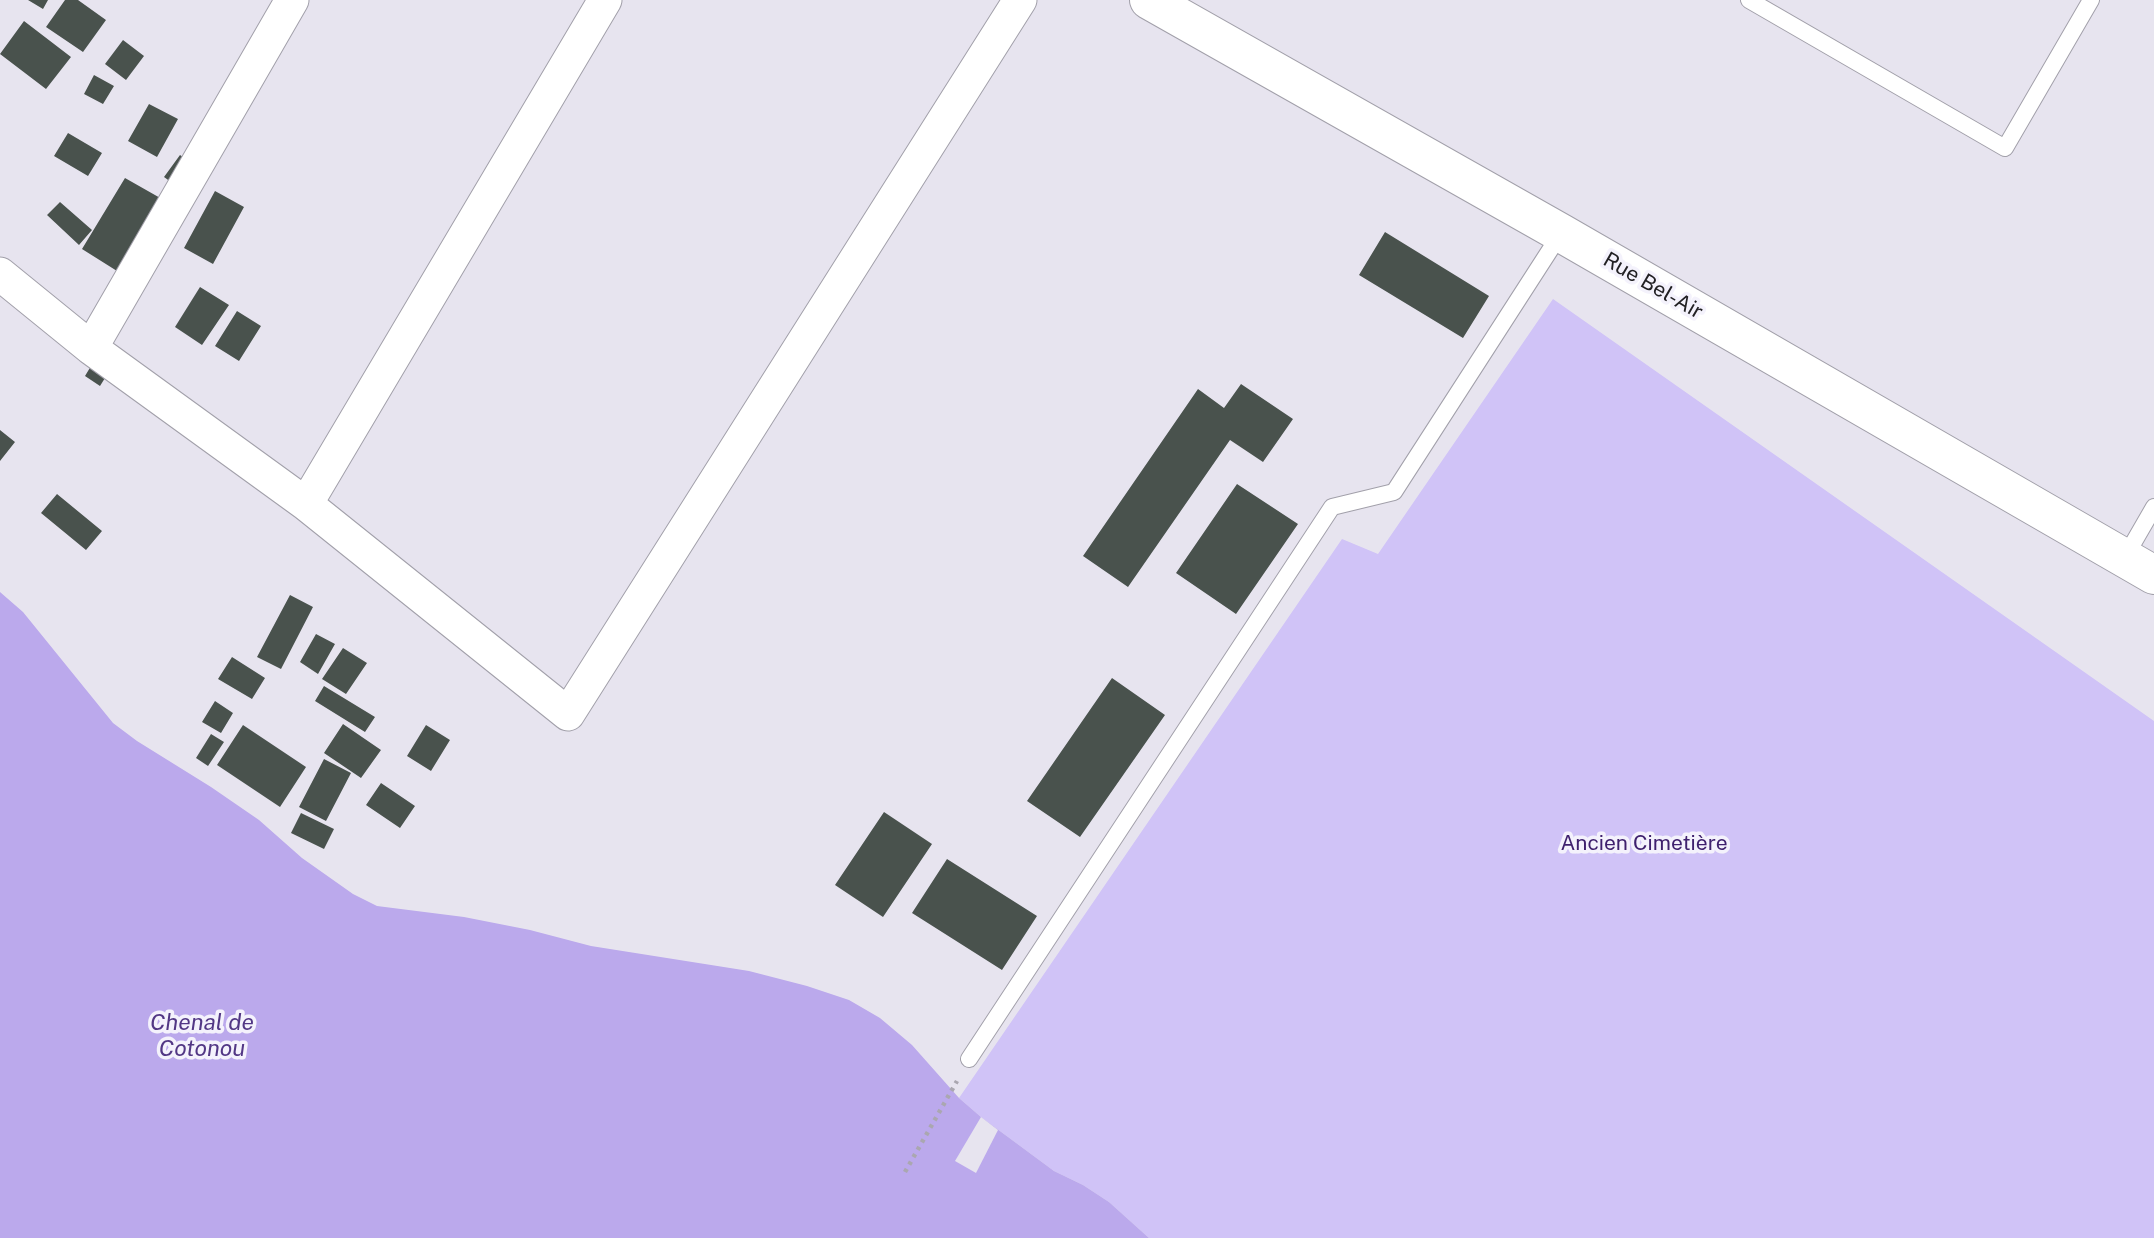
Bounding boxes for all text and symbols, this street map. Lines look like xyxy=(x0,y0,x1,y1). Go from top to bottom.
street label: Rue Bel-Air xyxy=(1599,247,1707,325)
park label: Ancien Cimetière xyxy=(1560,831,1728,857)
water label: Chenal de Cotonou xyxy=(150,1009,254,1063)

